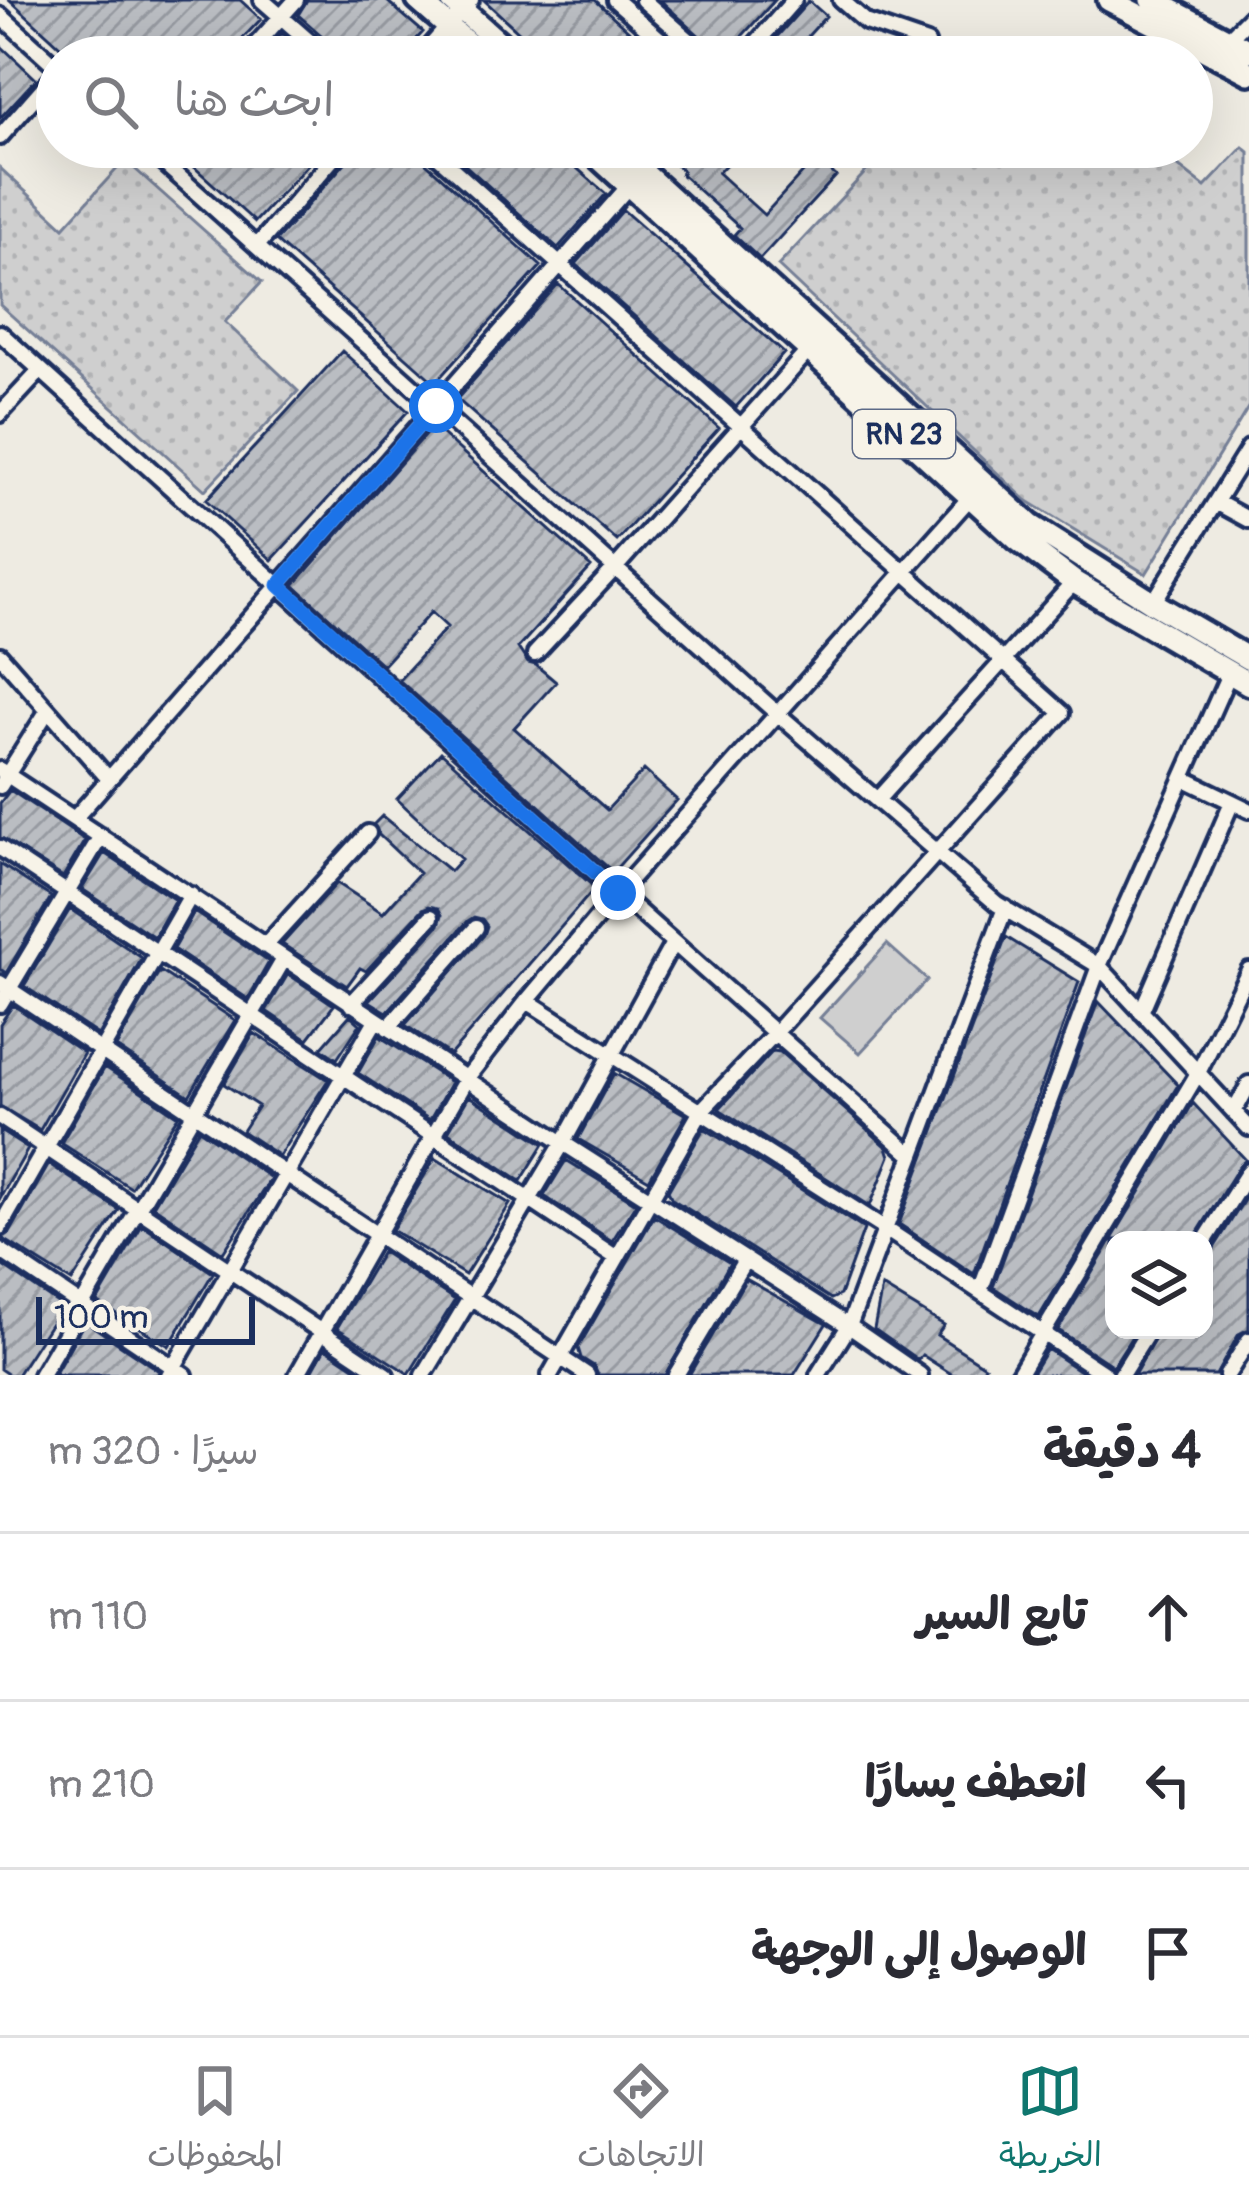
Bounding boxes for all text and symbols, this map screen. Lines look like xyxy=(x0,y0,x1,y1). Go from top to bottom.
search box xyxy=(36,36,1213,168)
icon: search xyxy=(78,69,144,135)
text: ابحث هنا xyxy=(174,73,334,129)
route start xyxy=(409,379,463,433)
road number: RN 23 xyxy=(853,410,955,458)
route end xyxy=(591,866,645,920)
map controls xyxy=(1105,1231,1213,1339)
button: layers xyxy=(1105,1231,1213,1339)
scale bar xyxy=(36,1291,255,1344)
text: 100 m xyxy=(54,1297,148,1338)
text: 4 دقيقة xyxy=(1043,1419,1201,1483)
text: سيرًا · 320 m xyxy=(48,1427,259,1476)
icon: ahead xyxy=(1135,1584,1201,1650)
text: تابع السير xyxy=(917,1587,1087,1643)
text: 110 m xyxy=(48,1592,148,1641)
icon: left xyxy=(1135,1752,1201,1818)
text: انعطف يسارًا xyxy=(865,1755,1087,1811)
text: 210 m xyxy=(48,1760,155,1809)
icon: arrive xyxy=(1135,1920,1201,1986)
text: الوصول إلى الوجهة xyxy=(751,1923,1087,1979)
tab: المحفوظات xyxy=(147,2058,283,2184)
tab: الاتجاهات xyxy=(577,2058,705,2184)
tab: الخريطة xyxy=(999,2058,1102,2184)

